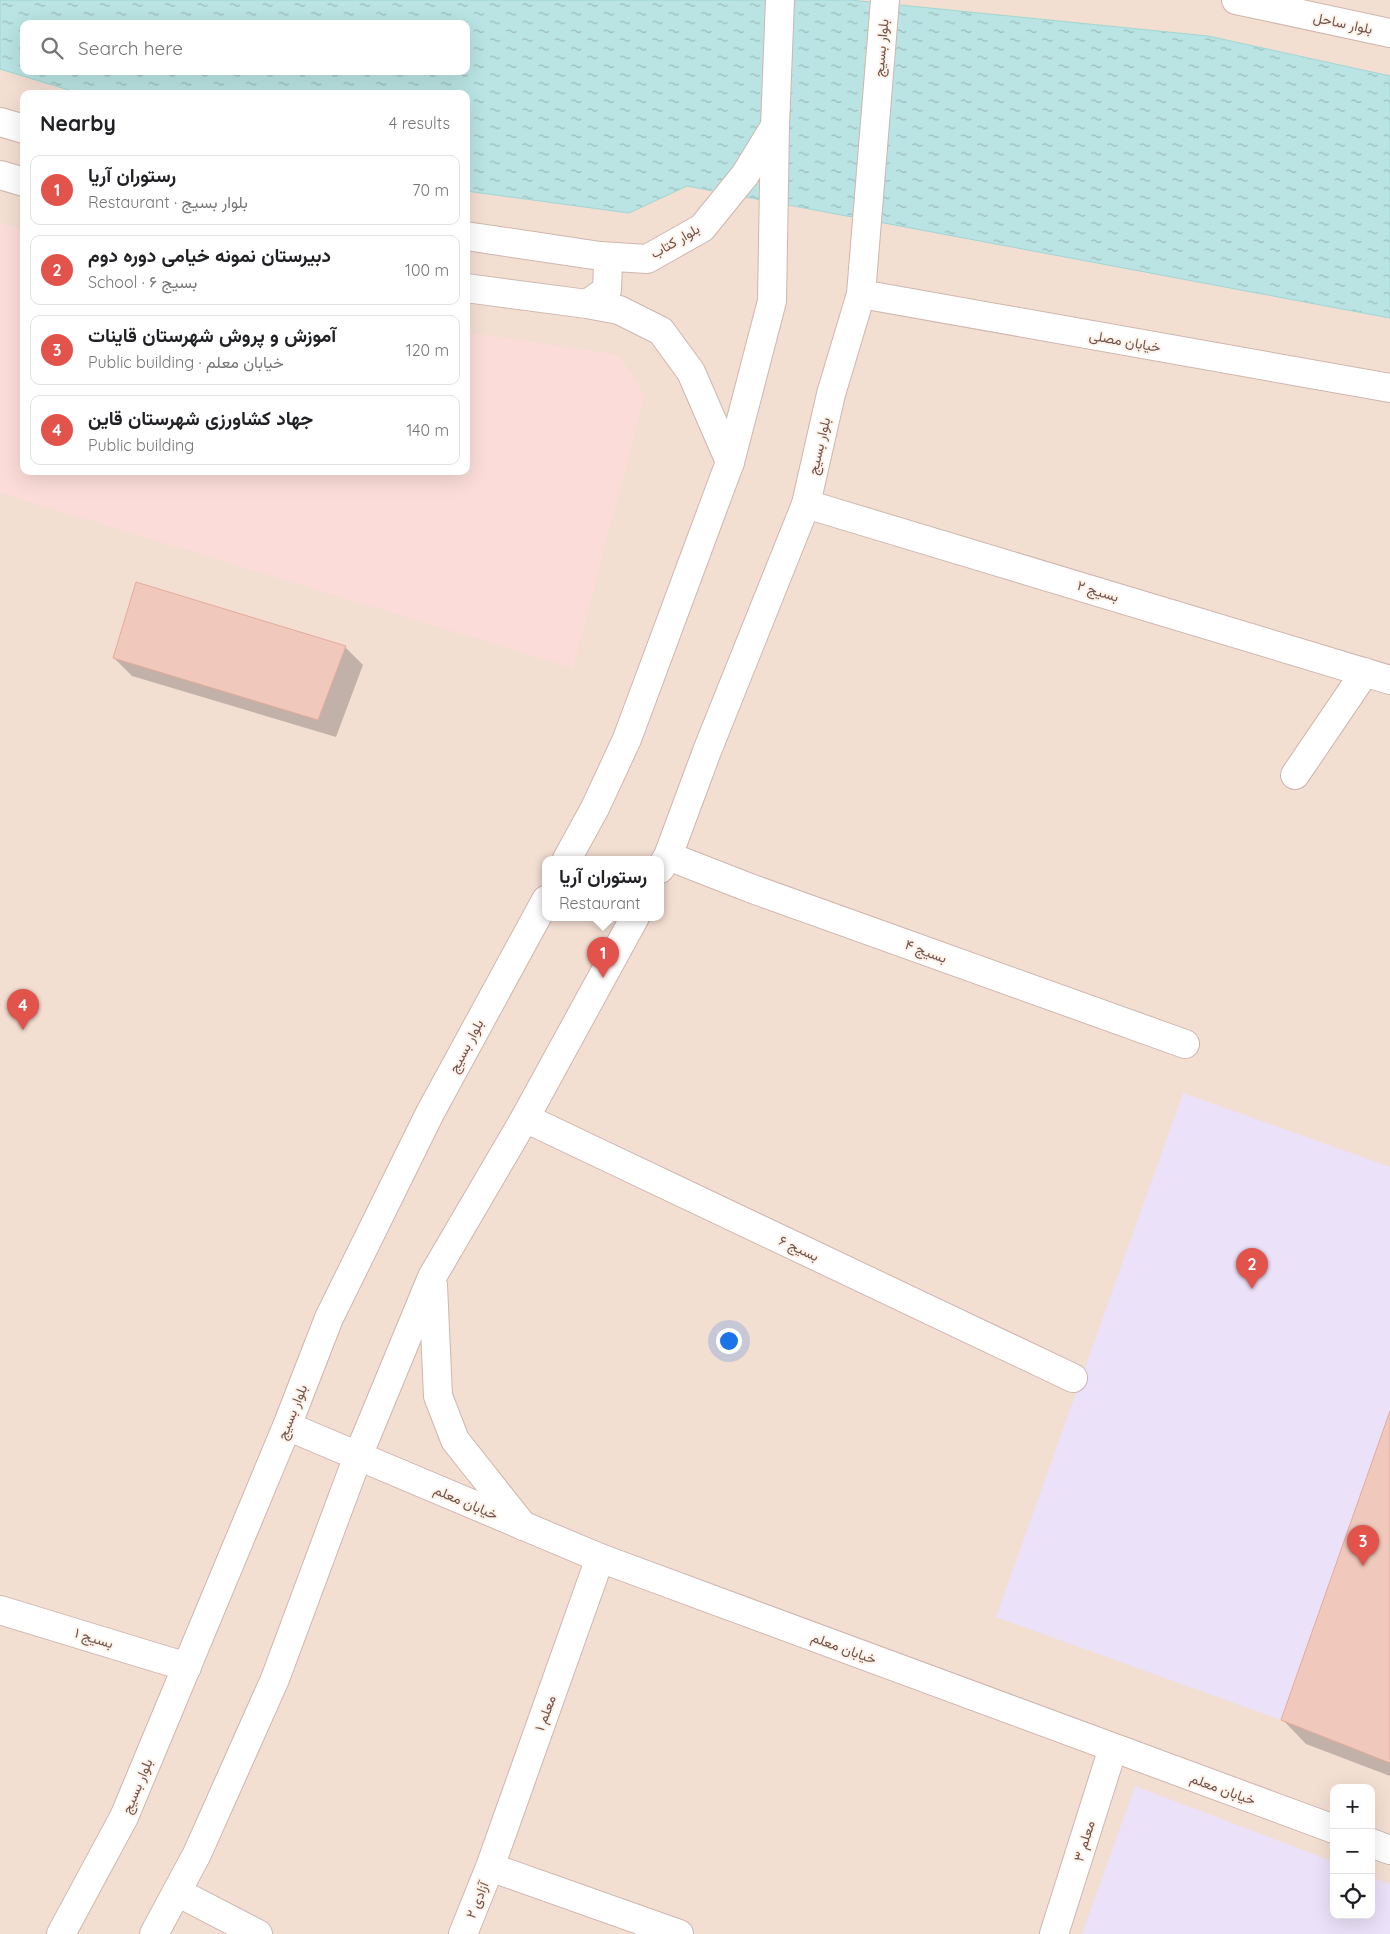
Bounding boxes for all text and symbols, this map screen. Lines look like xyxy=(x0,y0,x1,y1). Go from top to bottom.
street label: بلوار ساحل xyxy=(1312,8,1374,38)
street label: بلوار بسیج xyxy=(870,18,894,78)
search box xyxy=(20,20,470,75)
icon: search xyxy=(38,34,66,62)
text: Search here xyxy=(78,36,183,60)
text: Nearby xyxy=(40,110,116,136)
text: 4 results xyxy=(389,113,450,133)
text: رستوران آریا xyxy=(88,163,176,187)
text: 1 xyxy=(54,180,60,200)
text: 70 m xyxy=(412,180,449,200)
text: Restaurant · بلوار بسیج xyxy=(88,192,248,212)
street label: بلوار کتاب xyxy=(647,220,703,262)
text: دبیرستان نمونه خیامی دوره دوم xyxy=(88,243,331,267)
text: 2 xyxy=(52,260,62,280)
text: 100 m xyxy=(405,260,449,280)
text: School · بسیج ۶ xyxy=(88,272,197,292)
text: آموزش و پروش شهرستان قاینات xyxy=(88,323,336,347)
street label: خیابان مصلی xyxy=(1088,326,1162,356)
text: 3 xyxy=(53,340,61,360)
text: 120 m xyxy=(406,340,449,360)
text: Public building · خیابان معلم xyxy=(88,352,284,372)
text: جهاد کشاورزی شهرستان قاین xyxy=(88,406,313,430)
street label: بلوار بسیج xyxy=(804,416,836,477)
text: 4 xyxy=(52,420,62,440)
text: 140 m xyxy=(406,420,449,440)
text: Public building xyxy=(88,435,194,455)
street label: بسیج ۲ xyxy=(1074,576,1121,608)
popup xyxy=(542,856,664,921)
text: رستوران آریا xyxy=(559,864,647,888)
text: Restaurant xyxy=(559,893,641,913)
street label: بسیج ۴ xyxy=(902,935,949,969)
pin: 1 xyxy=(587,937,619,978)
pin: 4 xyxy=(7,989,39,1030)
street label: بلوار بسیج xyxy=(444,1016,489,1077)
street label: بسیج ۶ xyxy=(775,1231,822,1267)
pin: 2 xyxy=(1236,1248,1268,1289)
your location xyxy=(716,1328,742,1354)
street label: بلوار بسیج xyxy=(273,1382,313,1443)
street label: خیابان معلم xyxy=(431,1480,501,1524)
pin: 3 xyxy=(1347,1525,1379,1566)
street label: بسیج ۱ xyxy=(72,1624,115,1654)
street label: خیابان معلم xyxy=(809,1628,879,1668)
street label: معلم ۱ xyxy=(530,1693,560,1733)
street label: بلوار بسیج xyxy=(117,1756,158,1817)
street label: خیابان معلم xyxy=(1188,1769,1258,1809)
map controls xyxy=(1330,1784,1375,1919)
button: + xyxy=(1330,1784,1375,1829)
street label: معلم ۳ xyxy=(1069,1818,1099,1864)
button: − xyxy=(1330,1829,1375,1874)
button: locate xyxy=(1330,1874,1375,1919)
street label: آزادی ۲ xyxy=(462,1877,493,1921)

